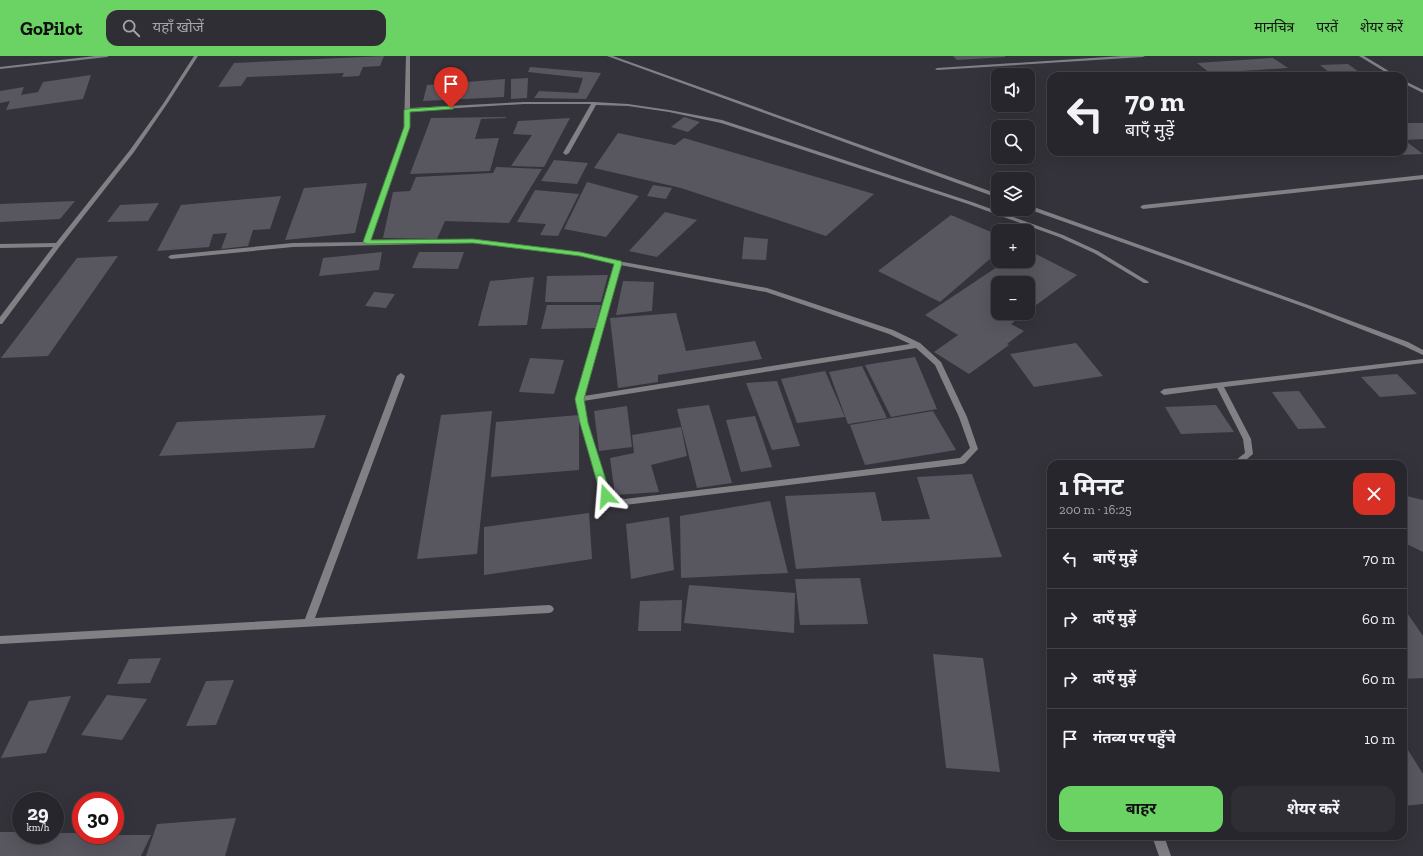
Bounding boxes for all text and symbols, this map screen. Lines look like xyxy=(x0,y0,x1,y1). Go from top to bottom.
search box xyxy=(106,10,386,46)
text: GoPilot xyxy=(20,17,82,40)
icon: search xyxy=(120,17,142,39)
text: यहाँ खोजें xyxy=(152,18,204,36)
text: मानचित्र xyxy=(1254,19,1294,36)
text: परतें xyxy=(1316,19,1338,36)
text: शेयर करें xyxy=(1360,19,1403,36)
pin xyxy=(434,67,468,108)
map controls xyxy=(991,68,1035,320)
button: sound xyxy=(991,68,1035,112)
icon: arrive xyxy=(440,73,462,95)
text: 70 m xyxy=(1125,85,1185,118)
icon: left xyxy=(1059,88,1111,140)
text: बाएँ मुड़ें xyxy=(1125,119,1174,141)
button: search xyxy=(991,120,1035,164)
button: layers xyxy=(991,172,1035,216)
button: + xyxy=(991,224,1035,268)
button: − xyxy=(991,276,1035,320)
text: 1 मिनट xyxy=(1059,472,1124,501)
button: close xyxy=(1353,473,1395,515)
position arrow xyxy=(585,475,627,517)
text: 200 m · 16:25 xyxy=(1059,502,1132,517)
icon: left xyxy=(1059,548,1081,570)
text: बाएँ मुड़ें xyxy=(1093,549,1137,567)
text: 70 m xyxy=(1363,550,1395,568)
icon: right xyxy=(1059,608,1081,630)
text: दाएँ मुड़ें xyxy=(1093,609,1136,627)
text: 60 m xyxy=(1362,610,1395,628)
icon: right xyxy=(1059,668,1081,690)
text: दाएँ मुड़ें xyxy=(1093,669,1136,687)
text: 60 m xyxy=(1362,670,1395,688)
icon: arrive xyxy=(1059,728,1081,750)
text: गंतव्य पर पहुँचे xyxy=(1093,729,1176,747)
text: 10 m xyxy=(1364,730,1395,748)
button: बाहर xyxy=(1059,786,1223,832)
button: शेयर करें xyxy=(1231,786,1395,832)
speed limit sign: 30 xyxy=(72,792,124,844)
text: 29 xyxy=(27,801,49,825)
text: km/h xyxy=(27,822,49,834)

